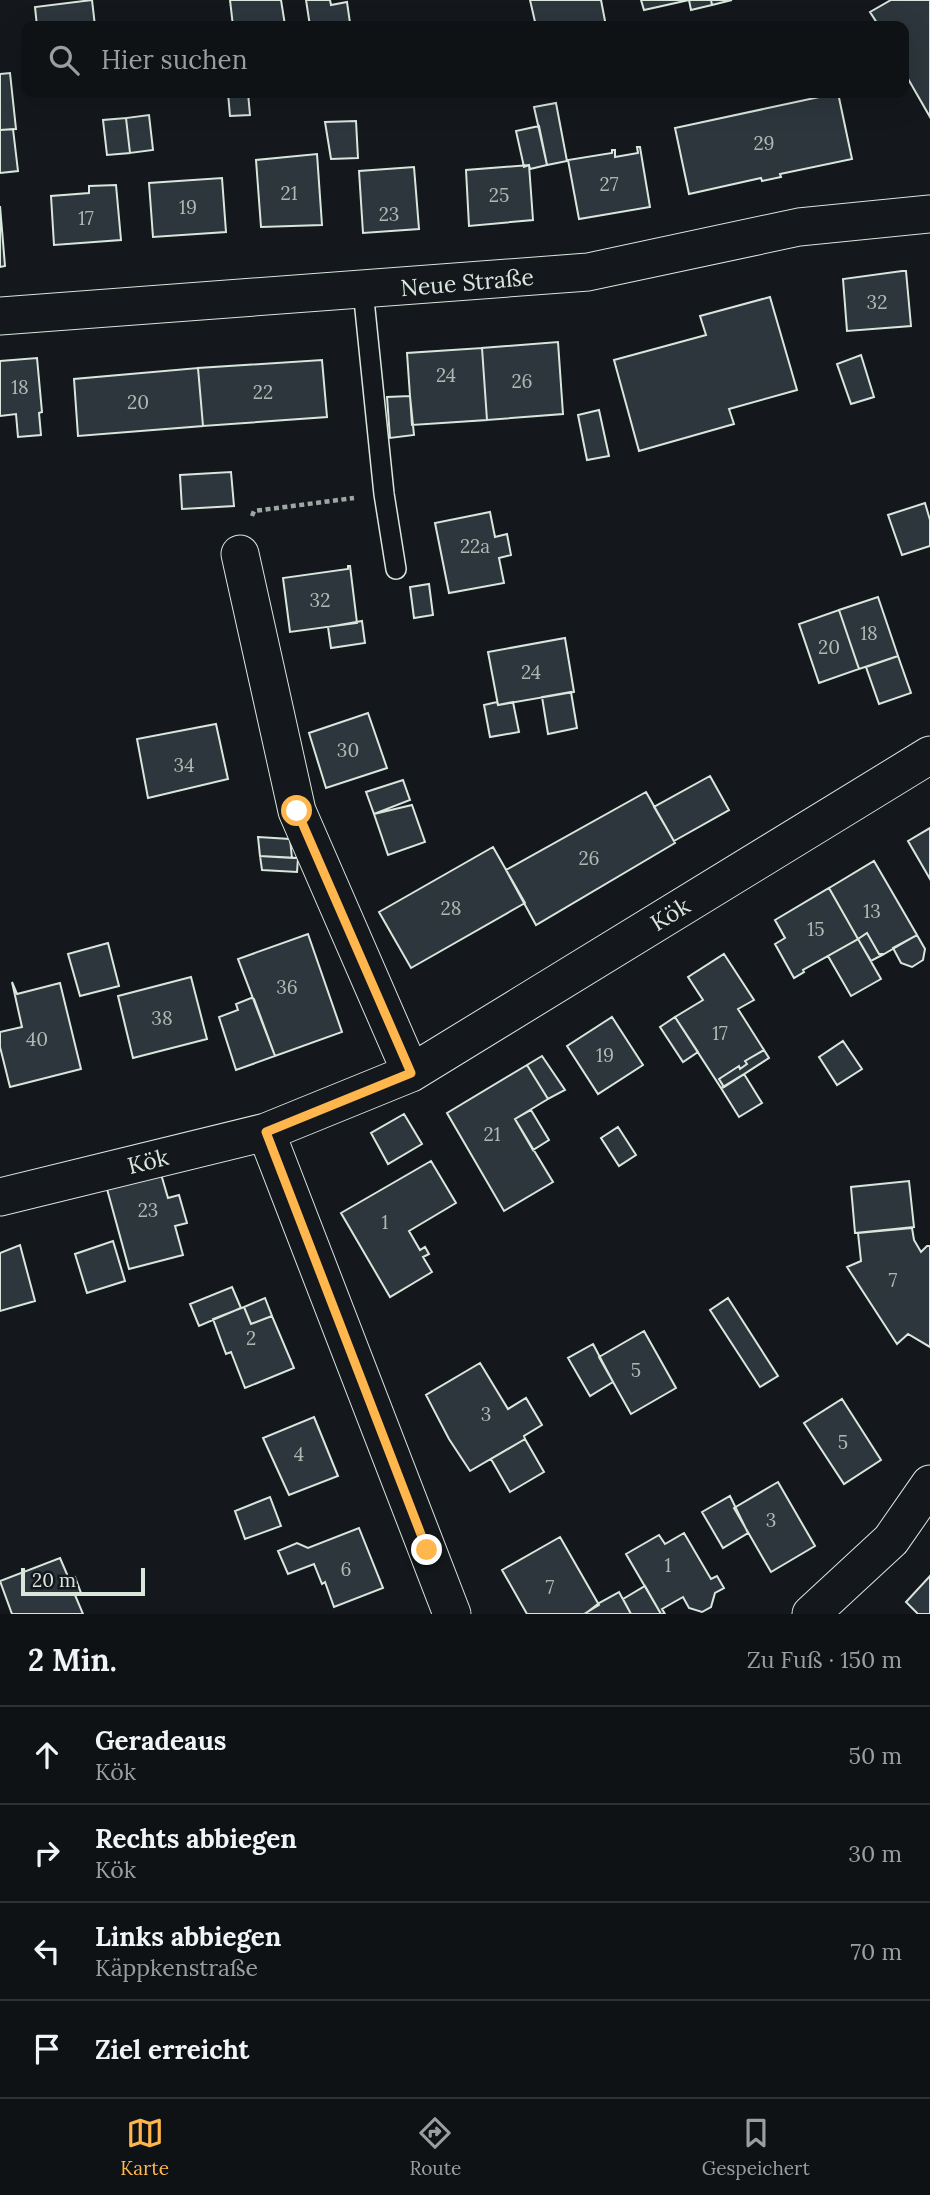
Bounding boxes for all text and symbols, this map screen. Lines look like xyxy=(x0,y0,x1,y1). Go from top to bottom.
search box xyxy=(21,21,909,98)
icon: search xyxy=(45,41,83,79)
text: Hier suchen xyxy=(101,43,247,76)
house number: 29 xyxy=(753,131,775,155)
house number: 27 xyxy=(600,172,619,196)
house number: 21 xyxy=(280,181,298,205)
house number: 25 xyxy=(489,183,509,207)
house number: 19 xyxy=(179,195,197,219)
house number: 23 xyxy=(379,202,399,226)
house number: 17 xyxy=(78,206,94,230)
street label: Neue Straße xyxy=(399,262,535,302)
house number: 32 xyxy=(867,290,887,314)
house number: 24 xyxy=(436,363,456,387)
house number: 26 xyxy=(511,369,533,393)
house number: 18 xyxy=(11,375,29,399)
house number: 22 xyxy=(253,380,273,404)
house number: 20 xyxy=(127,390,149,414)
house number: 22a xyxy=(460,534,490,558)
house number: 32 xyxy=(310,588,330,612)
house number: 18 xyxy=(860,621,878,645)
house number: 20 xyxy=(818,635,840,659)
house number: 24 xyxy=(521,660,541,684)
house number: 30 xyxy=(337,738,359,762)
house number: 34 xyxy=(174,753,194,777)
route start xyxy=(281,795,312,826)
house number: 26 xyxy=(578,846,600,870)
street label: Kök xyxy=(645,890,696,937)
house number: 28 xyxy=(441,896,461,920)
house number: 13 xyxy=(863,899,881,923)
house number: 15 xyxy=(807,917,825,941)
house number: 36 xyxy=(276,975,298,999)
house number: 38 xyxy=(151,1006,173,1030)
house number: 17 xyxy=(712,1021,728,1045)
house number: 40 xyxy=(26,1027,48,1051)
house number: 19 xyxy=(596,1043,614,1067)
house number: 21 xyxy=(483,1122,501,1146)
street label: Kök xyxy=(125,1142,172,1180)
house number: 23 xyxy=(138,1198,158,1222)
house number: 1 xyxy=(382,1210,389,1234)
house number: 7 xyxy=(889,1268,898,1292)
house number: 2 xyxy=(246,1326,256,1350)
house number: 5 xyxy=(631,1358,641,1382)
house number: 3 xyxy=(481,1402,491,1426)
house number: 5 xyxy=(838,1430,848,1454)
house number: 4 xyxy=(294,1442,304,1466)
house number: 3 xyxy=(766,1508,776,1532)
route end xyxy=(411,1534,442,1565)
house number: 1 xyxy=(665,1553,672,1577)
house number: 6 xyxy=(341,1557,352,1581)
scale bar xyxy=(21,1565,145,1597)
text: 20 m xyxy=(32,1568,76,1592)
house number: 7 xyxy=(546,1575,555,1599)
text: 2 Min. xyxy=(28,1641,117,1679)
text: Zu Fuß · 150 m xyxy=(747,1645,902,1674)
text: Geradeaus xyxy=(95,1724,226,1757)
icon: ahead xyxy=(28,1736,66,1774)
text: 50 m xyxy=(849,1741,902,1770)
text: Kök xyxy=(95,1757,136,1786)
text: Rechts abbiegen xyxy=(95,1822,297,1855)
icon: right xyxy=(28,1834,66,1872)
text: 30 m xyxy=(848,1839,902,1868)
text: Kök xyxy=(95,1855,136,1884)
text: Links abbiegen xyxy=(95,1920,281,1953)
icon: left xyxy=(28,1932,66,1970)
text: 70 m xyxy=(851,1937,902,1966)
text: Käppkenstraße xyxy=(95,1953,258,1982)
icon: arrive xyxy=(28,2030,66,2068)
text: Ziel erreicht xyxy=(95,2033,249,2066)
tab: Karte xyxy=(120,2114,169,2180)
tab: Route xyxy=(409,2114,461,2180)
tab: Gespeichert xyxy=(702,2114,810,2180)

